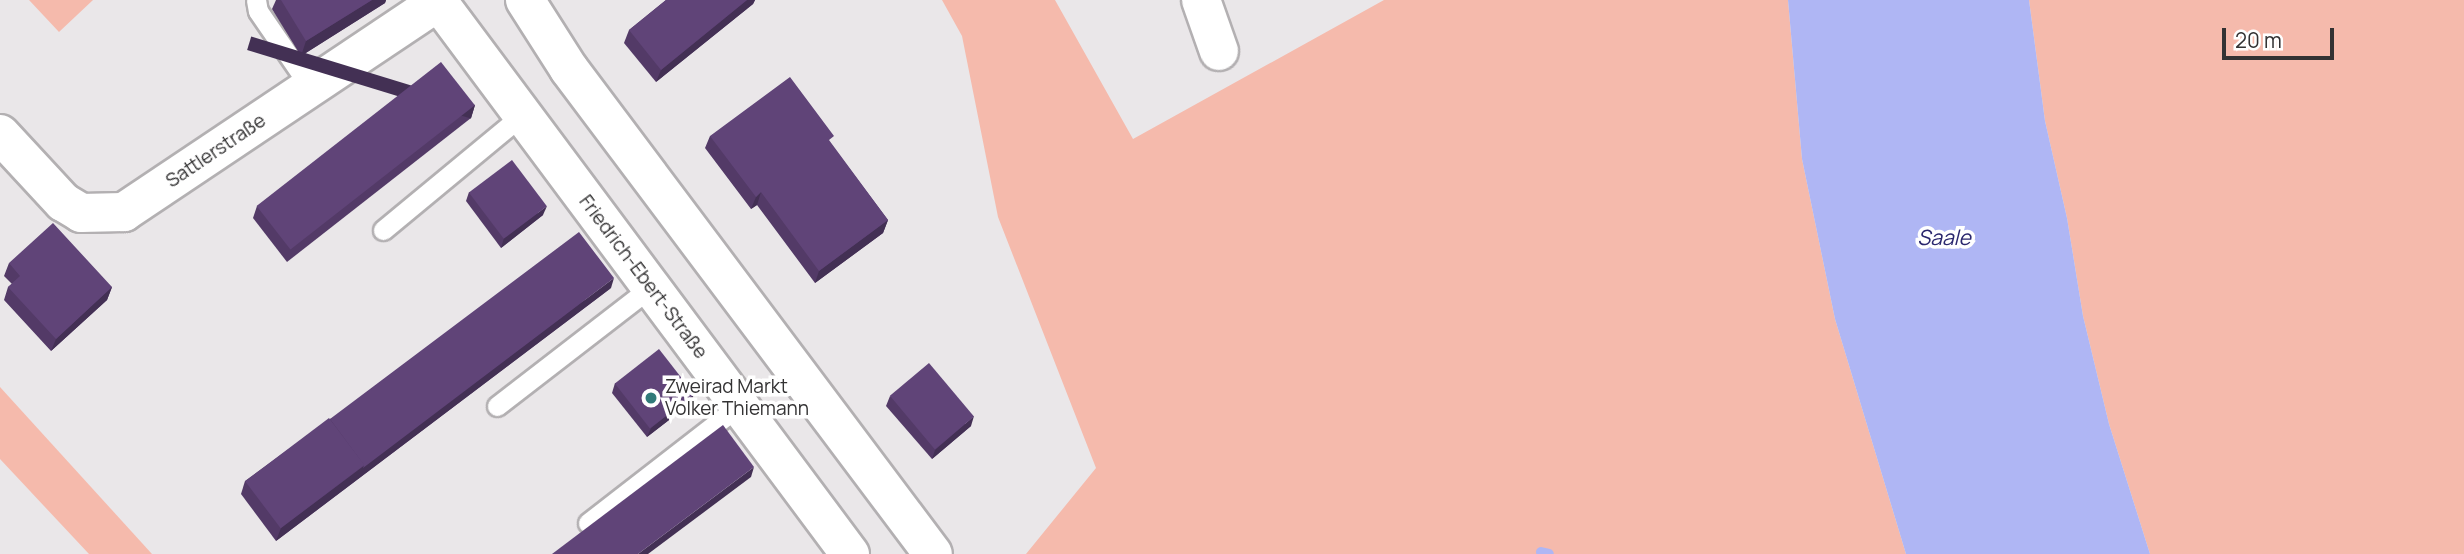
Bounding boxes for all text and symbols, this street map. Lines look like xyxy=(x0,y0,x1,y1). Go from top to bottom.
scale bar xyxy=(2226,14,2338,58)
text: 20 m xyxy=(2235,26,2282,54)
street label: Sattlerstraße xyxy=(162,109,270,193)
street label: Friedrich-Ebert-Straße xyxy=(574,191,712,363)
water label: Saale xyxy=(1917,224,1971,250)
place label: Zweirad Markt Volker Thiemann xyxy=(665,376,809,420)
marker: Zweirad Markt Volker Thiemann xyxy=(643,390,659,406)

